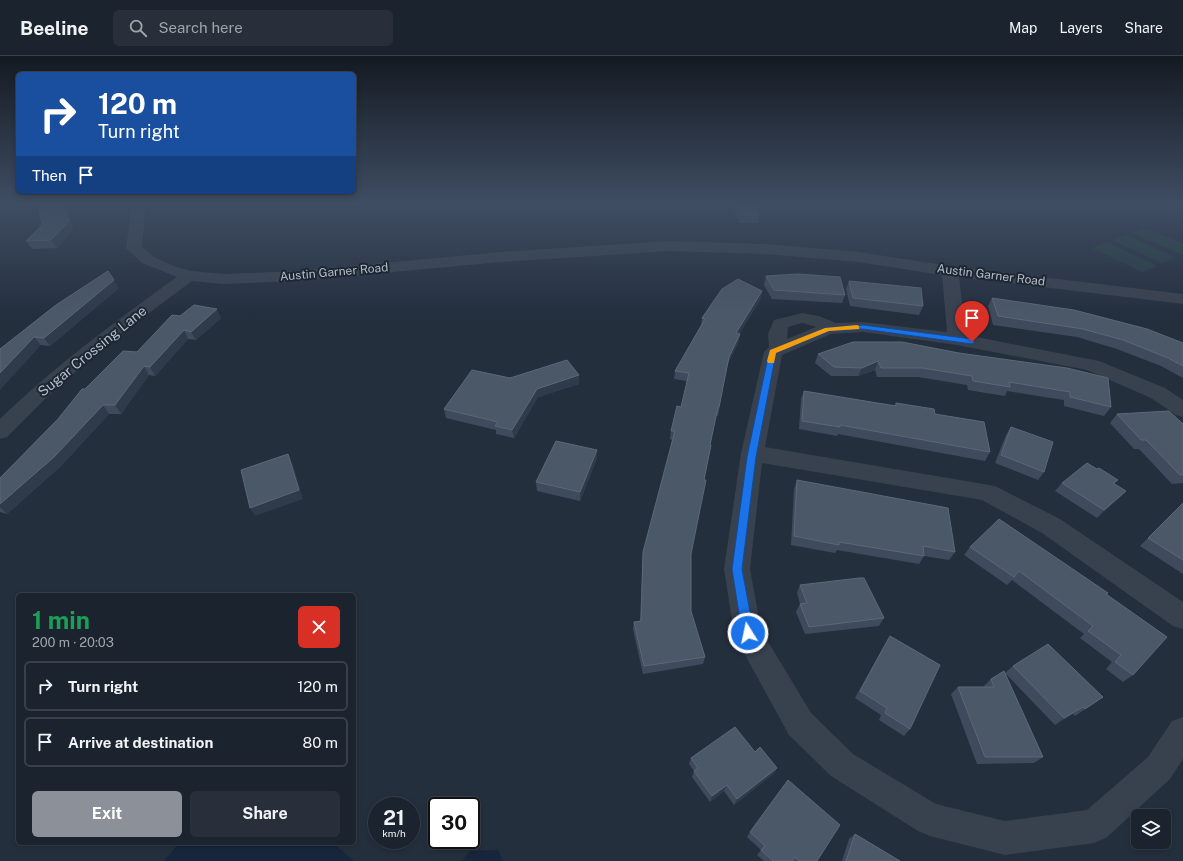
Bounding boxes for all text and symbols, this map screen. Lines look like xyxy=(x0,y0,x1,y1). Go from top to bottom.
search box xyxy=(113,10,393,46)
text: Beeline xyxy=(20,17,89,39)
icon: search xyxy=(127,17,149,39)
text: Search here xyxy=(159,19,243,36)
text: Map xyxy=(1009,20,1037,36)
text: Layers xyxy=(1059,20,1103,36)
text: Share xyxy=(1125,20,1163,36)
text: 120 m xyxy=(98,87,177,120)
icon: right xyxy=(32,88,84,140)
text: Turn right xyxy=(98,121,180,142)
icon: arrive xyxy=(75,164,97,186)
text: Then xyxy=(32,167,67,184)
street label: Austin Garner Road xyxy=(279,260,389,284)
street label: Austin Garner Road xyxy=(936,261,1046,289)
pin xyxy=(955,301,989,342)
street label: Sugar Crossing Lane xyxy=(35,302,150,400)
icon: arrive xyxy=(961,307,983,329)
text: 1 min xyxy=(32,606,90,634)
button: close xyxy=(298,606,340,648)
position arrow xyxy=(727,612,769,654)
text: 200 m · 20:03 xyxy=(32,635,114,650)
icon: right xyxy=(34,675,56,697)
text: Turn right xyxy=(68,678,138,695)
text: 120 m xyxy=(297,678,338,695)
icon: arrive xyxy=(34,731,56,753)
text: Arrive at destination xyxy=(68,734,213,751)
text: 80 m xyxy=(303,734,338,751)
button: Exit xyxy=(32,791,182,837)
button: Share xyxy=(190,791,340,837)
speed limit sign: 30 xyxy=(428,797,480,849)
text: 21 xyxy=(383,806,405,830)
map controls xyxy=(1131,809,1171,849)
button: layers xyxy=(1131,809,1171,849)
text: km/h xyxy=(382,827,406,839)

